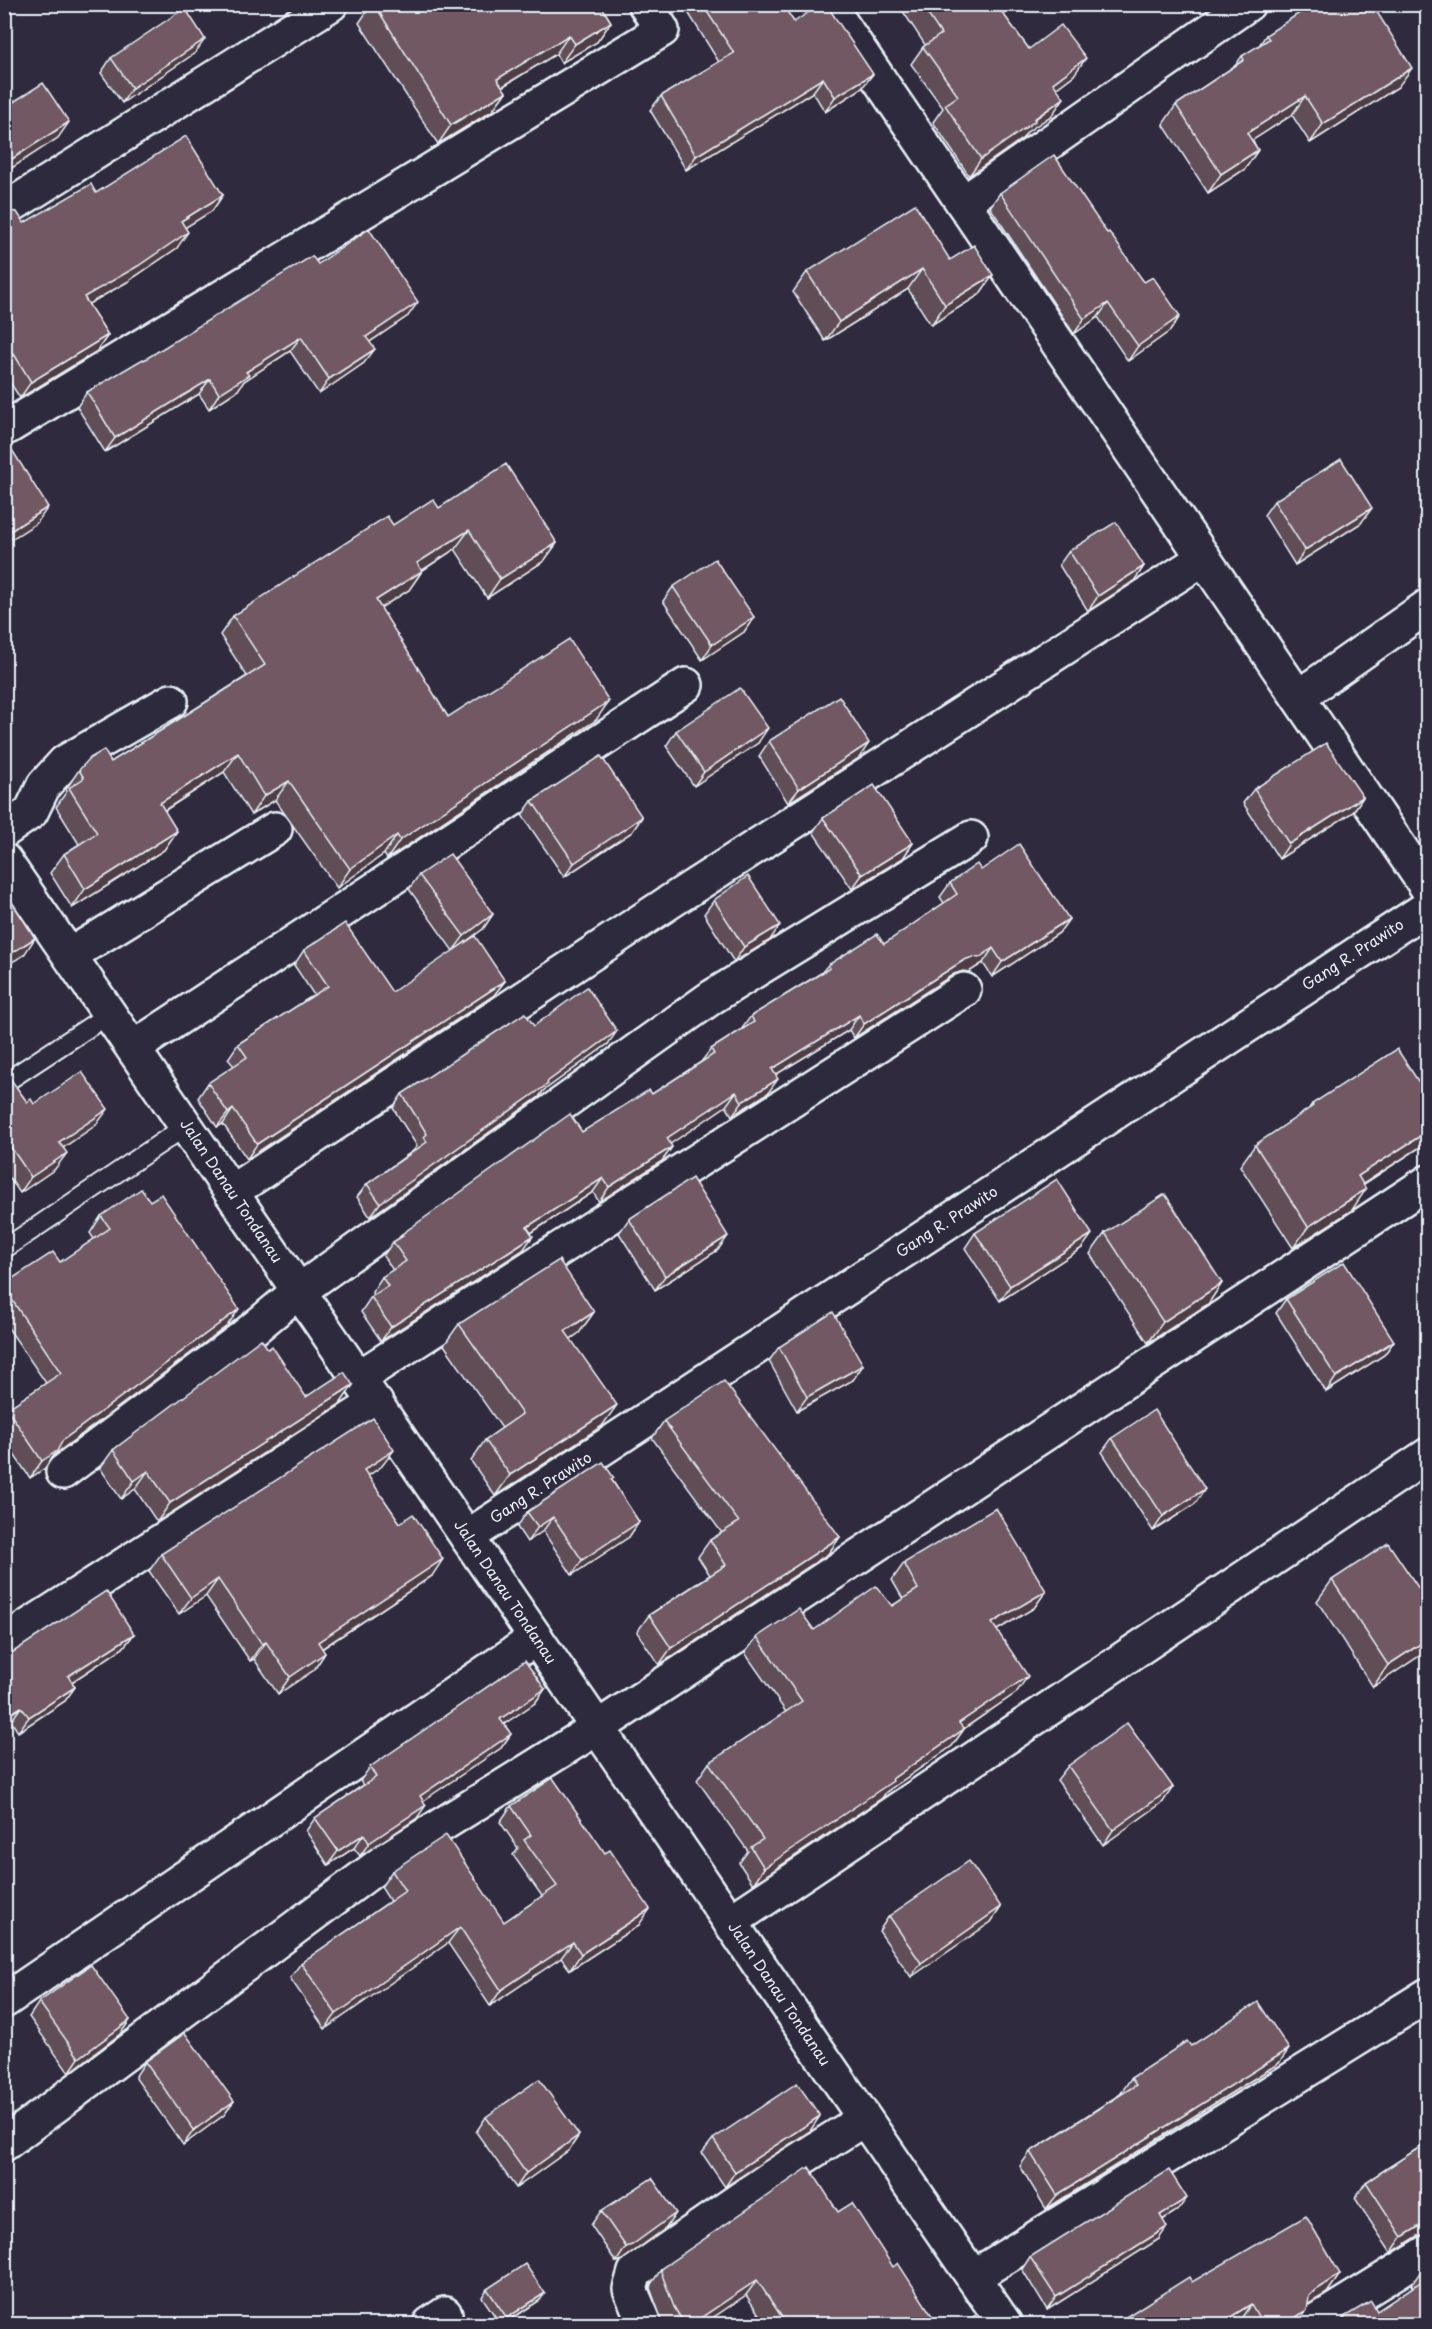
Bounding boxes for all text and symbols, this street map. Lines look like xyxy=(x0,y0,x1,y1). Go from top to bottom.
street label: Gang R. Prawito xyxy=(1297,912,1408,995)
street label: Jalan Danau Tondanau xyxy=(175,1113,289,1267)
street label: Gang R. Prawito xyxy=(891,1179,1002,1262)
street label: Gang R. Prawito xyxy=(485,1445,596,1528)
street label: Jalan Danau Tondanau xyxy=(449,1514,563,1668)
street label: Jalan Danau Tondanau xyxy=(723,1916,837,2070)

